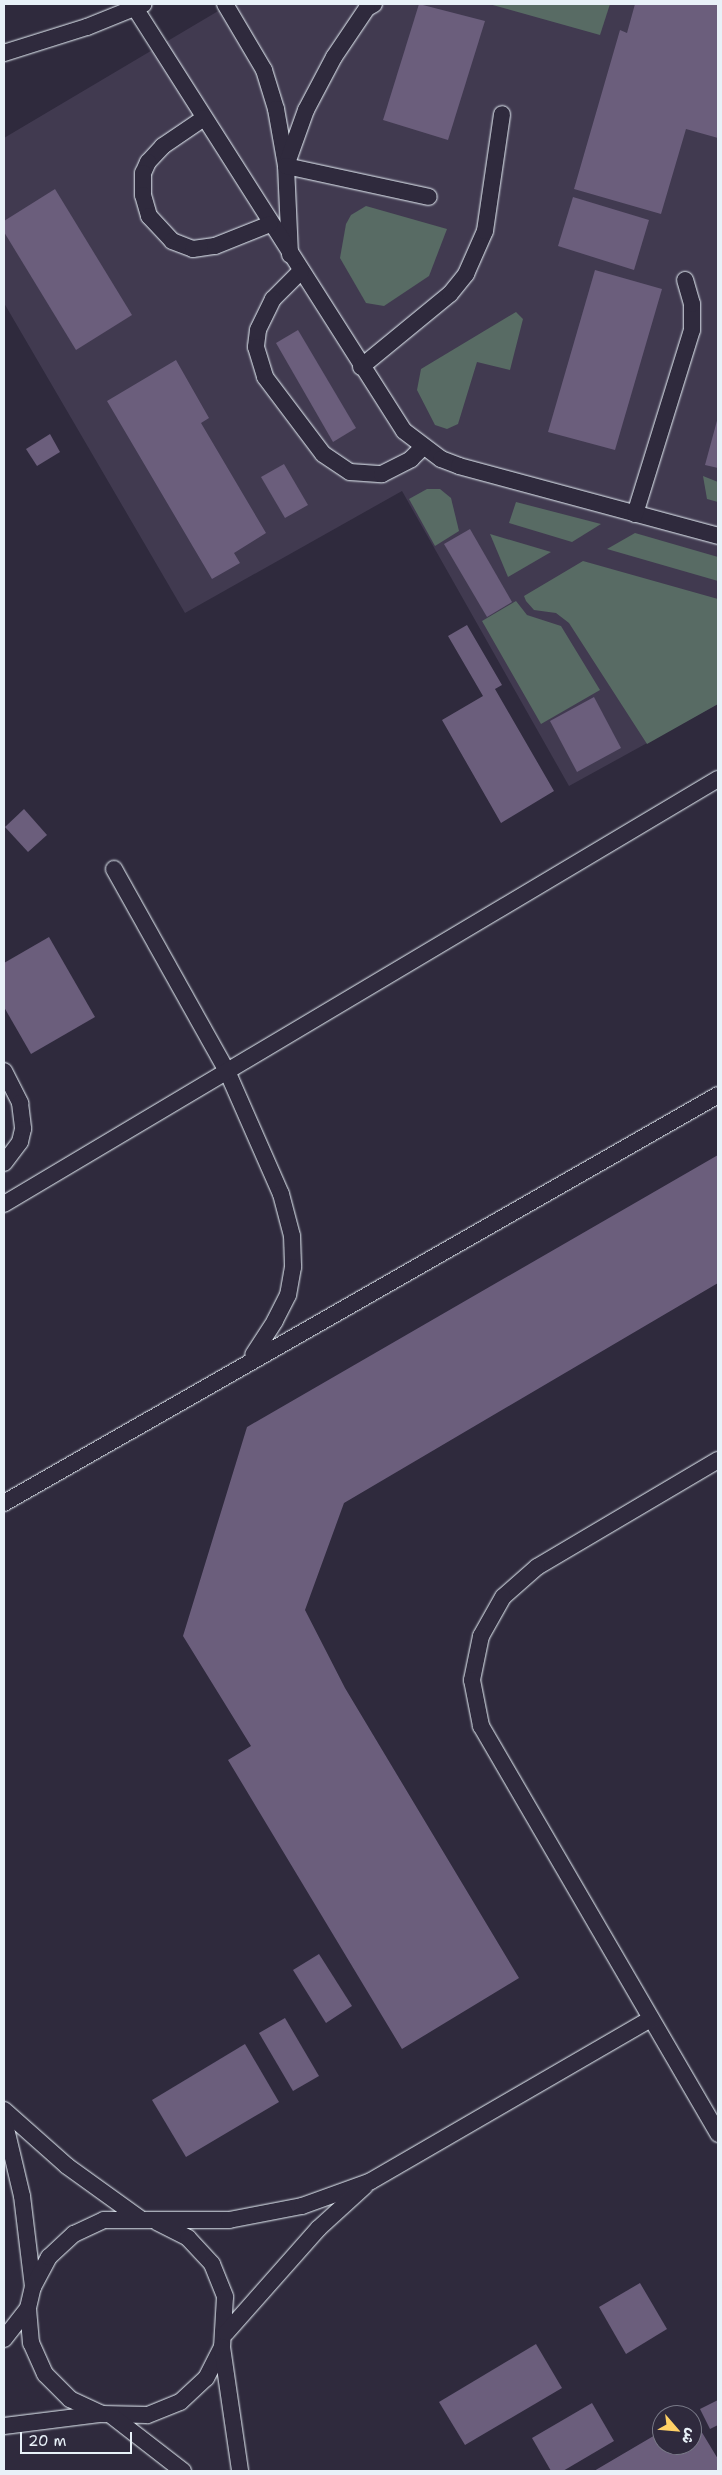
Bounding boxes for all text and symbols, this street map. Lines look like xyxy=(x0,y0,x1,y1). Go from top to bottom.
north arrow xyxy=(652,2405,702,2455)
scale bar xyxy=(22,2422,135,2454)
text: ش xyxy=(678,2425,701,2447)
text: 20 m xyxy=(28,2431,67,2451)

